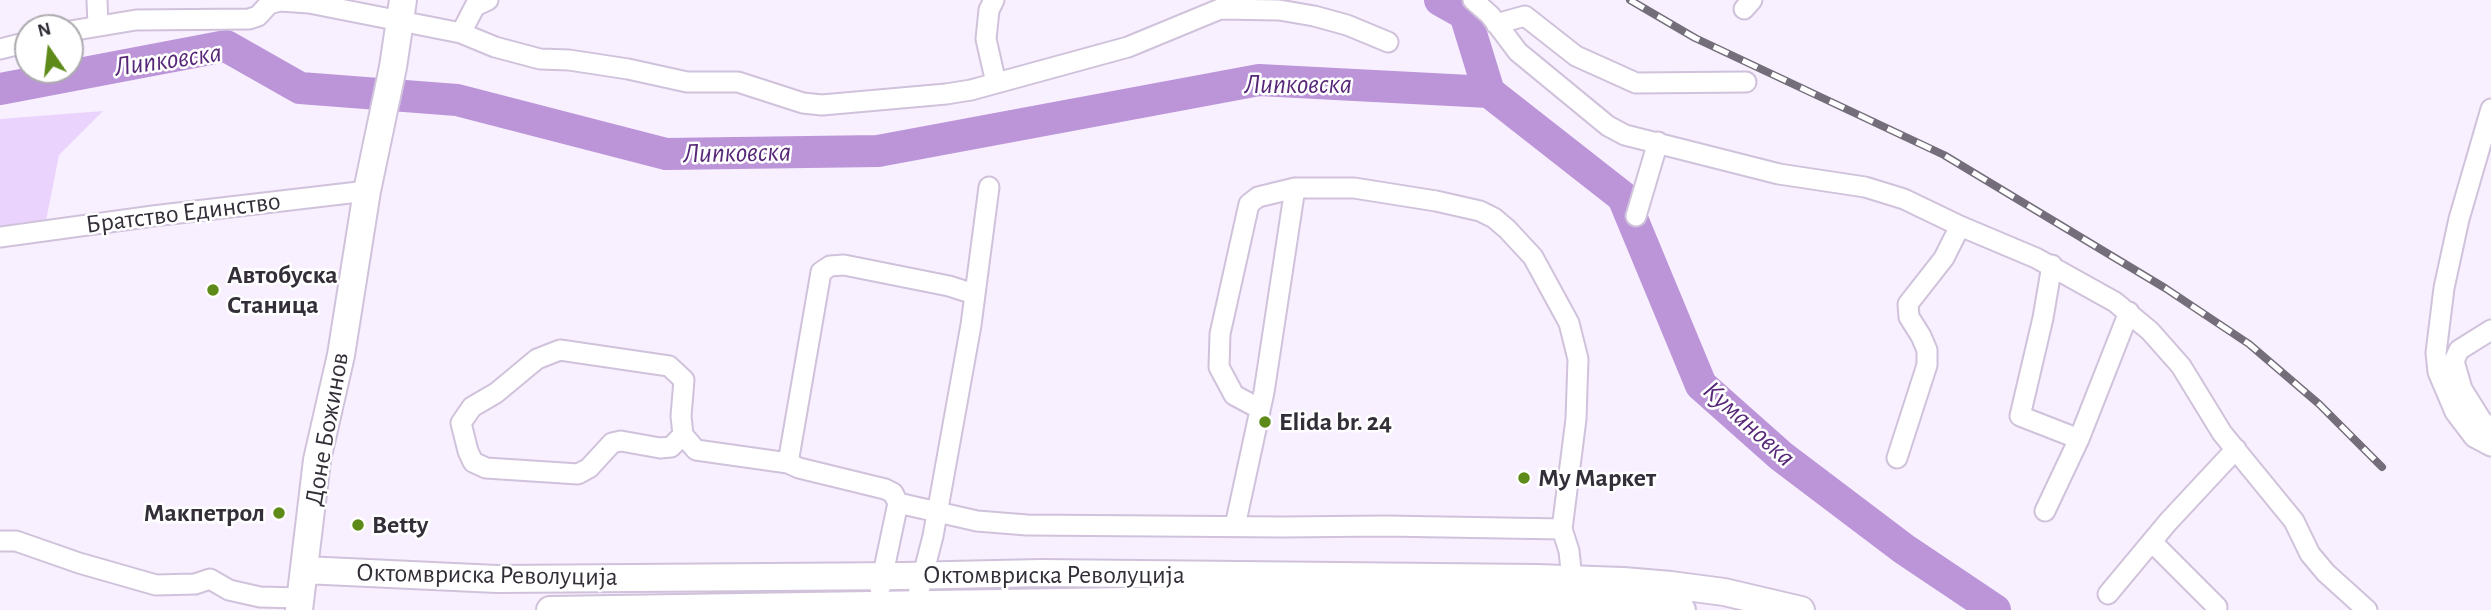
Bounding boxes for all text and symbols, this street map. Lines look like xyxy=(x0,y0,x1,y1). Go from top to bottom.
north arrow xyxy=(14,14,84,84)
text: N xyxy=(36,19,53,41)
water label: Липковска xyxy=(112,36,224,84)
water label: Липковска xyxy=(1244,68,1352,102)
water label: Липковска xyxy=(683,135,791,171)
street label: Братство Единство xyxy=(84,186,282,240)
place label: Автобуска Станица xyxy=(227,259,337,320)
marker: Автобуска Станица xyxy=(205,282,221,298)
street label: Доне Божинов xyxy=(298,350,356,508)
water label: Кумановка xyxy=(1696,374,1802,474)
place label: Elida br. 24 xyxy=(1279,406,1392,438)
marker: Elida br. 24 xyxy=(1257,414,1273,430)
place label: Му Маркет xyxy=(1538,462,1656,494)
marker: Му Маркет xyxy=(1516,470,1532,486)
place label: Макпетрол xyxy=(144,497,265,529)
marker: Макпетрол xyxy=(271,505,287,521)
place label: Betty xyxy=(372,509,428,541)
marker: Betty xyxy=(350,517,366,533)
street label: Октомвриска Револуција xyxy=(356,557,618,593)
street label: Октомвриска Револуција xyxy=(923,559,1185,591)

